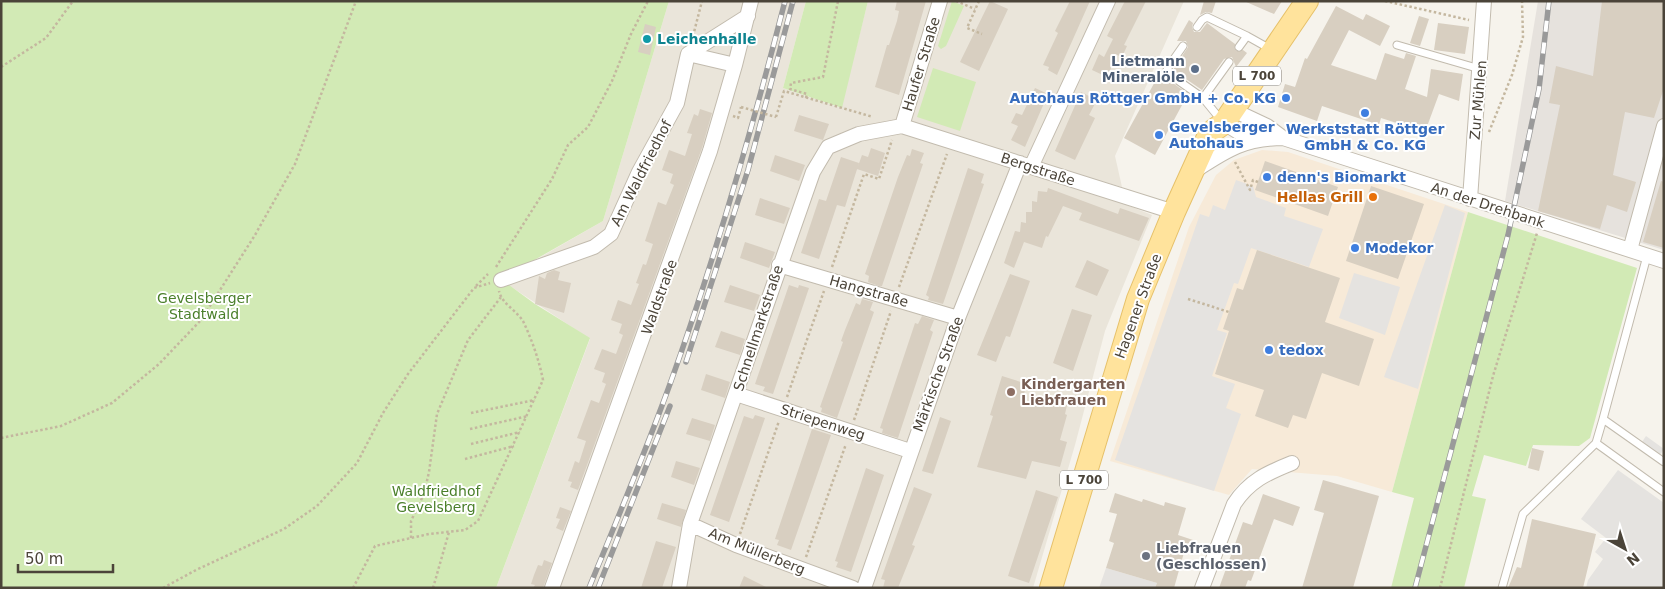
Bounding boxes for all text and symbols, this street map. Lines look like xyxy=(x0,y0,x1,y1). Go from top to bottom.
street label: Haufer Straße xyxy=(899,15,943,113)
place label: Leichenhalle xyxy=(657,31,756,47)
marker: Leichenhalle xyxy=(641,33,653,45)
place label: Lietmann Mineralöle xyxy=(1102,53,1185,85)
street label: Zur Mühlen xyxy=(1467,60,1489,140)
marker: Lietmann Mineralöle xyxy=(1189,63,1201,75)
road number: L 700 xyxy=(1233,66,1281,85)
place label: Autohaus Röttger GmbH + Co. KG xyxy=(1010,90,1276,106)
marker: Autohaus Röttger GmbH + Co. KG xyxy=(1280,92,1292,104)
marker: Werkststatt Röttger GmbH & Co. KG xyxy=(1359,107,1371,119)
street label: Am Waldfriedhof xyxy=(607,117,675,228)
place label: Gevelsberger Autohaus xyxy=(1169,119,1275,151)
place label: Werkststatt Röttger GmbH & Co. KG xyxy=(1286,121,1444,153)
marker: Gevelsberger Autohaus xyxy=(1153,129,1165,141)
street label: Bergstraße xyxy=(999,149,1077,189)
place label: denn's Biomarkt xyxy=(1277,169,1406,185)
marker: denn's Biomarkt xyxy=(1261,171,1273,183)
street label: An der Drehbank xyxy=(1429,179,1548,231)
place label: Hellas Grill xyxy=(1277,189,1363,205)
marker: Hellas Grill xyxy=(1367,191,1379,203)
place label: Modekor xyxy=(1365,240,1434,256)
marker: Modekor xyxy=(1349,242,1361,254)
street label: Hagener Straße xyxy=(1112,251,1164,361)
street label: Waldstraße xyxy=(638,257,680,337)
street label: Schnellmarkstraße xyxy=(730,263,786,393)
street label: Hangstraße xyxy=(828,272,910,310)
park label: Gevelsberger Stadtwald xyxy=(157,290,251,322)
street label: Märkische Straße xyxy=(910,314,966,434)
place label: tedox xyxy=(1279,342,1324,358)
marker: tedox xyxy=(1263,344,1275,356)
place label: Kindergarten Liebfrauen xyxy=(1021,376,1126,408)
marker: Kindergarten Liebfrauen xyxy=(1005,386,1017,398)
street label: Striepenweg xyxy=(779,401,867,443)
road number: L 700 xyxy=(1060,470,1108,490)
park label: Waldfriedhof Gevelsberg xyxy=(392,483,481,515)
street label: Am Müllerberg xyxy=(706,524,808,578)
north arrow xyxy=(1600,524,1650,574)
place label: Liebfrauen (Geschlossen) xyxy=(1156,540,1267,572)
scale bar xyxy=(18,542,112,574)
text: N xyxy=(1624,549,1643,569)
text: 50 m xyxy=(25,550,63,568)
marker: Liebfrauen (Geschlossen) xyxy=(1140,550,1152,562)

